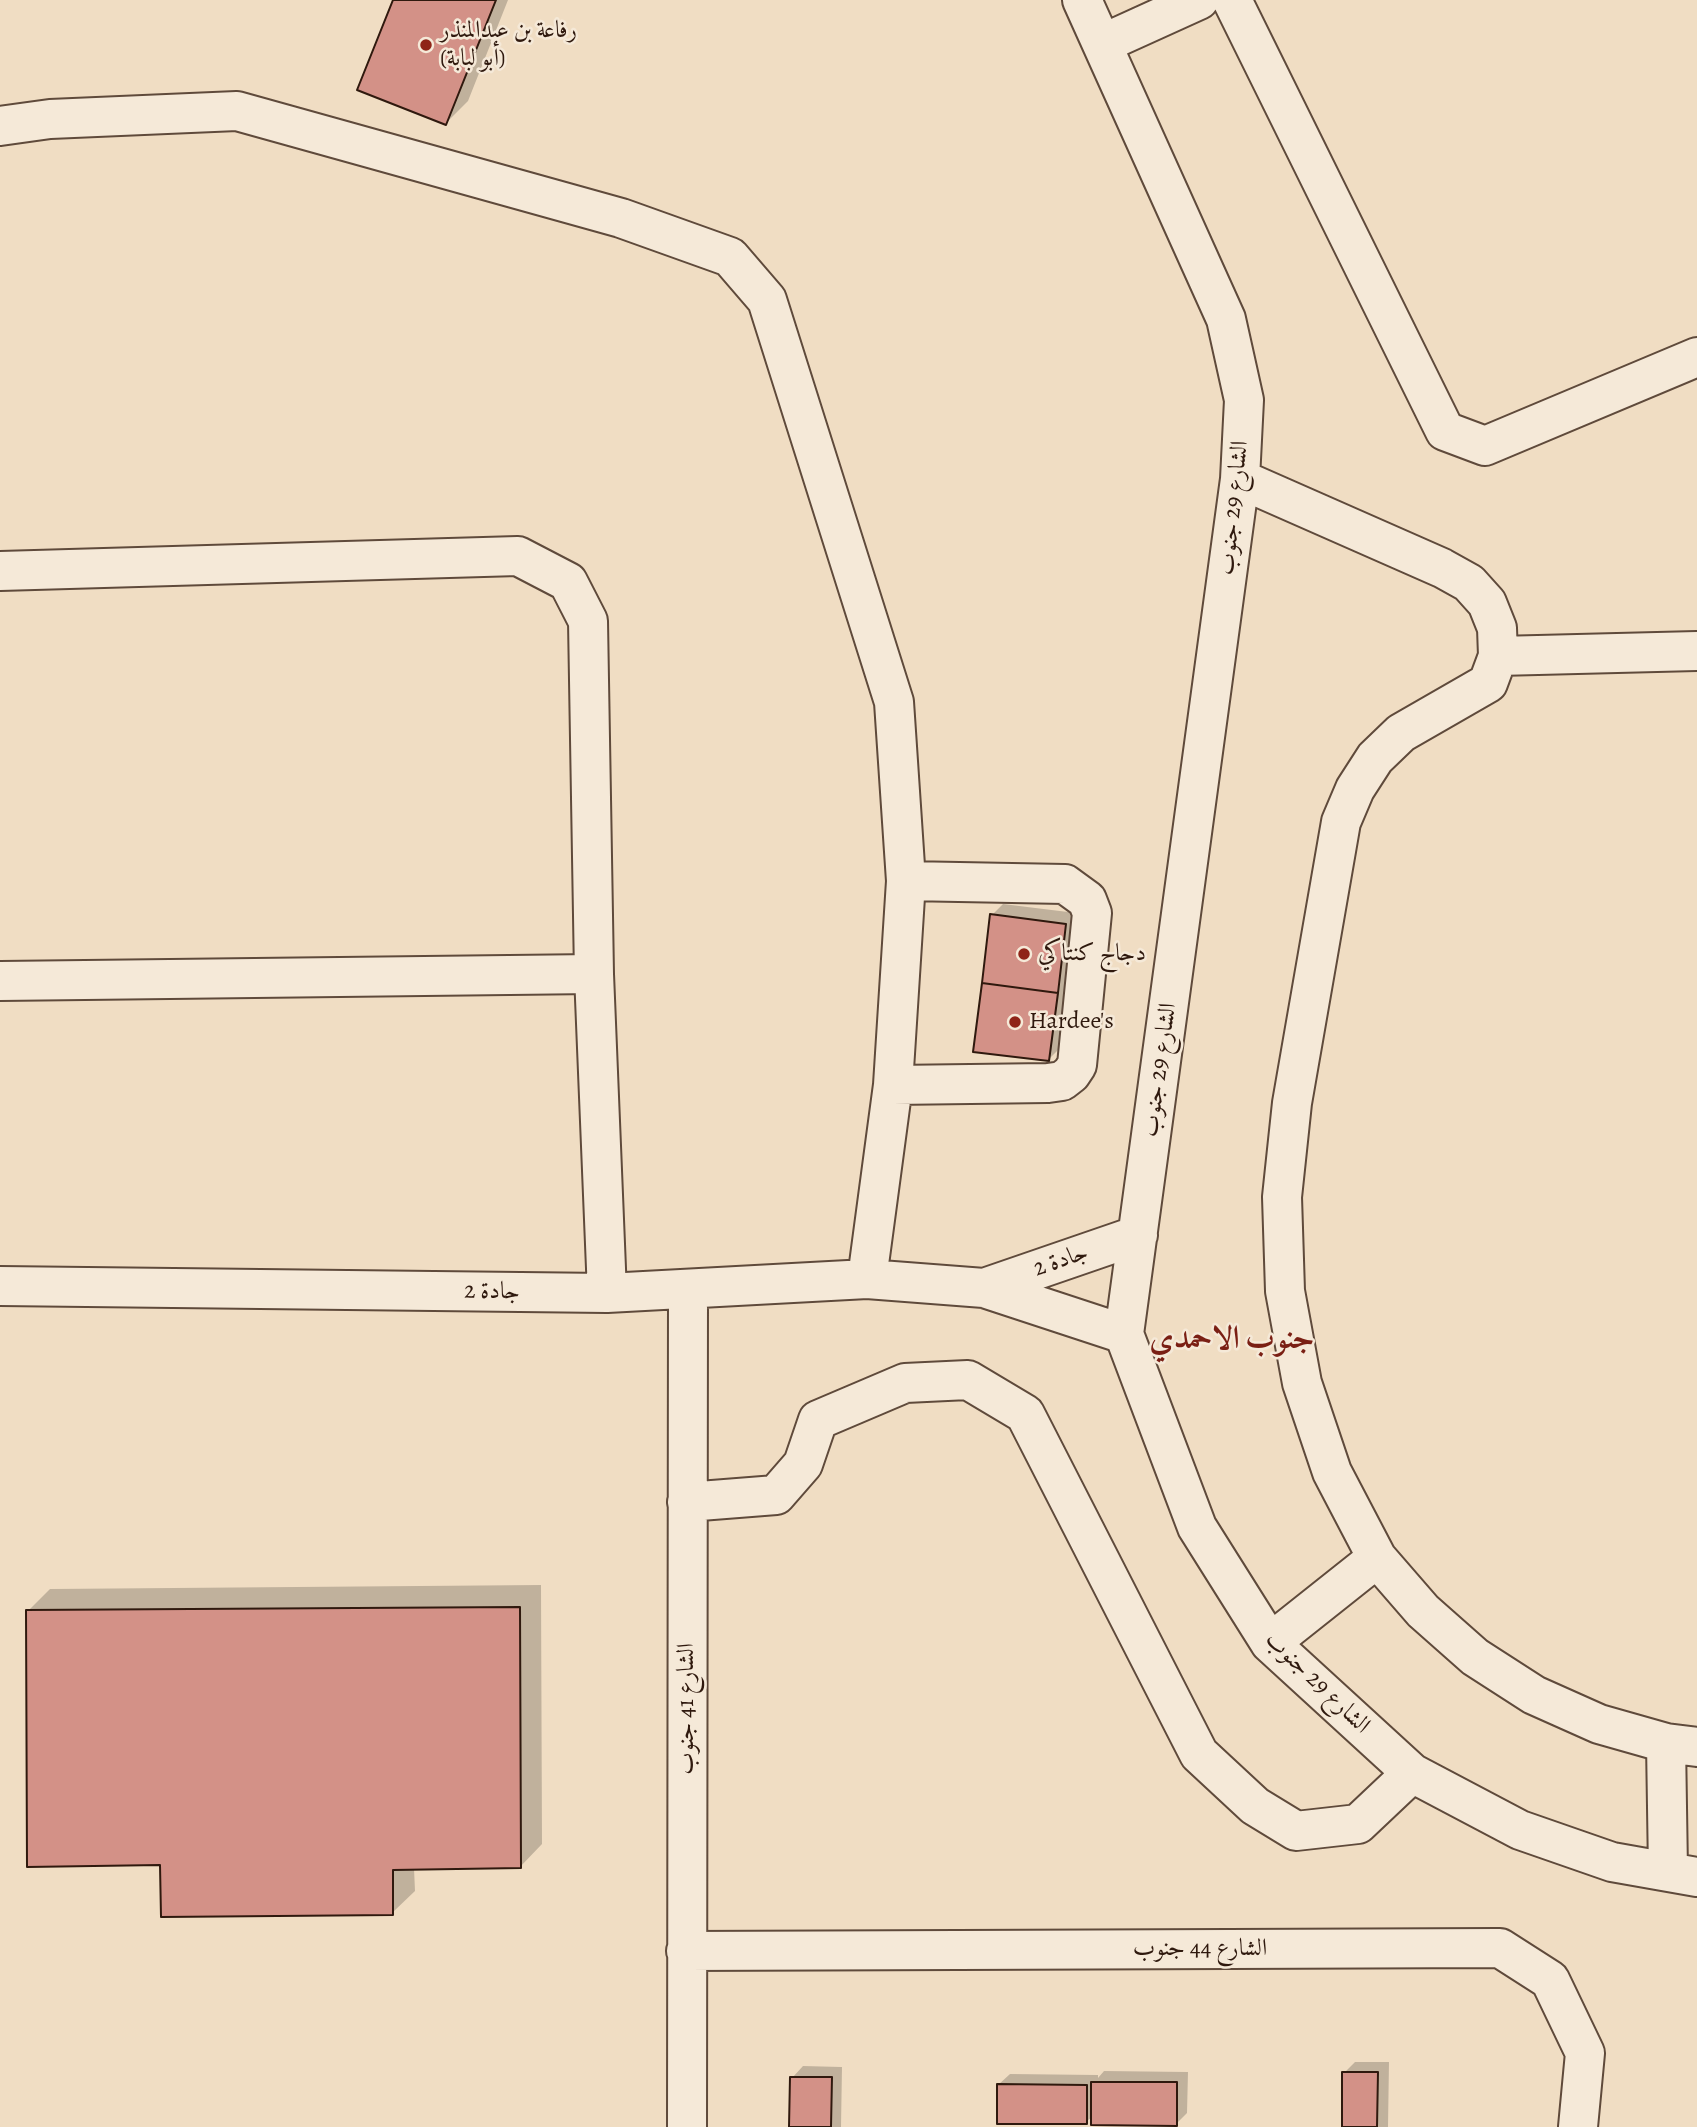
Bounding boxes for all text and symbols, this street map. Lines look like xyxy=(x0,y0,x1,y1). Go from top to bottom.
place label: رفاعة بن عبدالمنذر (أبو لبابة) xyxy=(440,17,577,73)
marker: رفاعة بن عبدالمنذر (أبو لبابة) xyxy=(418,37,434,53)
street label: الشارع 29 جنوب xyxy=(1213,439,1255,577)
place label: دجاج كنتاكي xyxy=(1038,940,1146,968)
marker: دجاج كنتاكي xyxy=(1016,946,1032,962)
street label: الشارع 29 جنوب xyxy=(1136,1001,1184,1139)
place label: Hardee's xyxy=(1029,1008,1114,1036)
marker: Hardee's xyxy=(1007,1014,1023,1030)
street label: جادة 2 xyxy=(1030,1238,1092,1284)
street label: جادة 2 xyxy=(464,1277,520,1307)
district label: جنوب الاحمدي xyxy=(1149,1321,1315,1359)
street label: الشارع 29 جنوب xyxy=(1258,1626,1376,1740)
street label: الشارع 41 جنوب xyxy=(673,1643,701,1775)
street label: الشارع 44 جنوب xyxy=(1133,1935,1267,1963)

